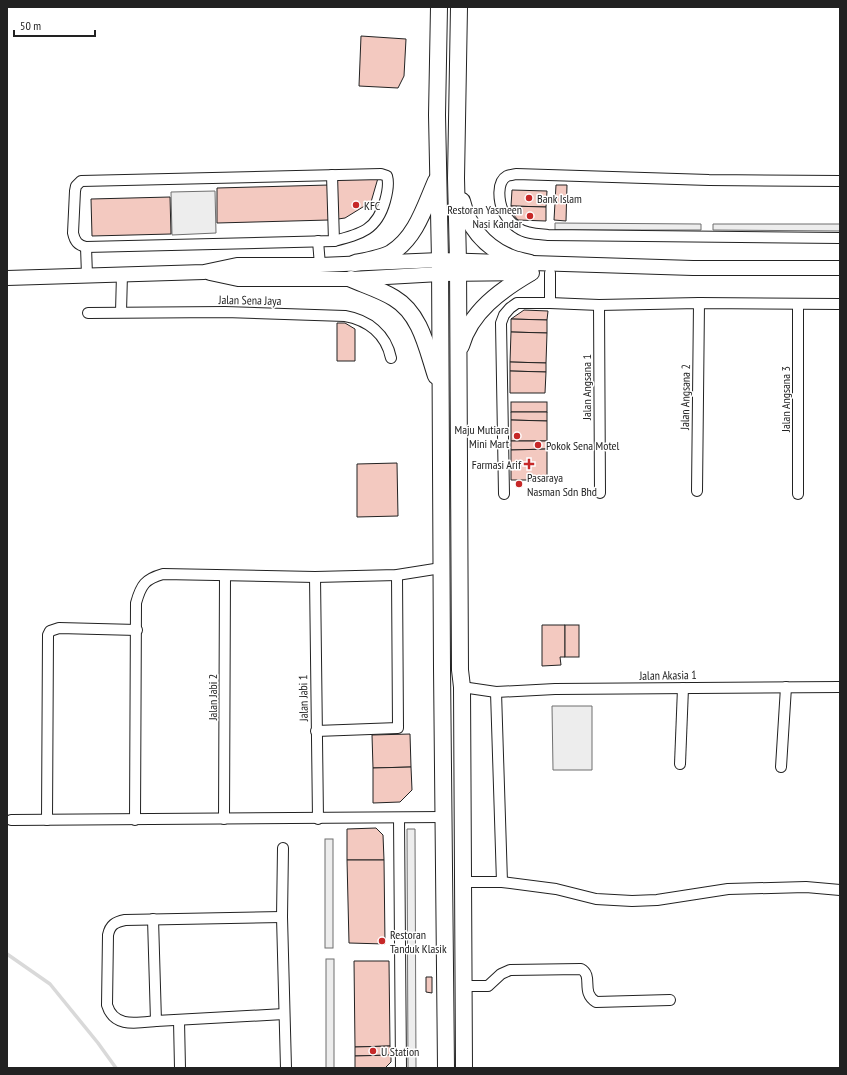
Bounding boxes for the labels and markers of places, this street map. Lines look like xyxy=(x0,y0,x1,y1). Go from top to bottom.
place label: Bank Islam xyxy=(537,191,582,206)
marker: Bank Islam xyxy=(524,193,534,203)
place label: KFC xyxy=(364,198,381,213)
marker: KFC xyxy=(351,200,361,210)
place label: Restoran Yasmeen Nasi Kandar xyxy=(447,202,523,231)
marker: Restoran Yasmeen Nasi Kandar xyxy=(525,211,535,221)
place label: Maju Mutiara Mini Mart xyxy=(455,422,510,451)
marker: Maju Mutiara Mini Mart xyxy=(512,431,522,441)
place label: Pokok Sena Motel xyxy=(546,438,620,453)
marker: Pokok Sena Motel xyxy=(533,440,543,450)
place label: Farmasi Arif xyxy=(472,457,522,472)
marker: Farmasi Arif xyxy=(524,459,534,469)
place label: Pasaraya Nasman Sdn Bhd xyxy=(527,470,597,499)
marker: Pasaraya Nasman Sdn Bhd xyxy=(514,479,524,489)
place label: Restoran Tanduk Klasik xyxy=(390,927,447,956)
marker: Restoran Tanduk Klasik xyxy=(377,936,387,946)
place label: U Station xyxy=(381,1044,419,1059)
marker: U Station xyxy=(368,1046,378,1056)

